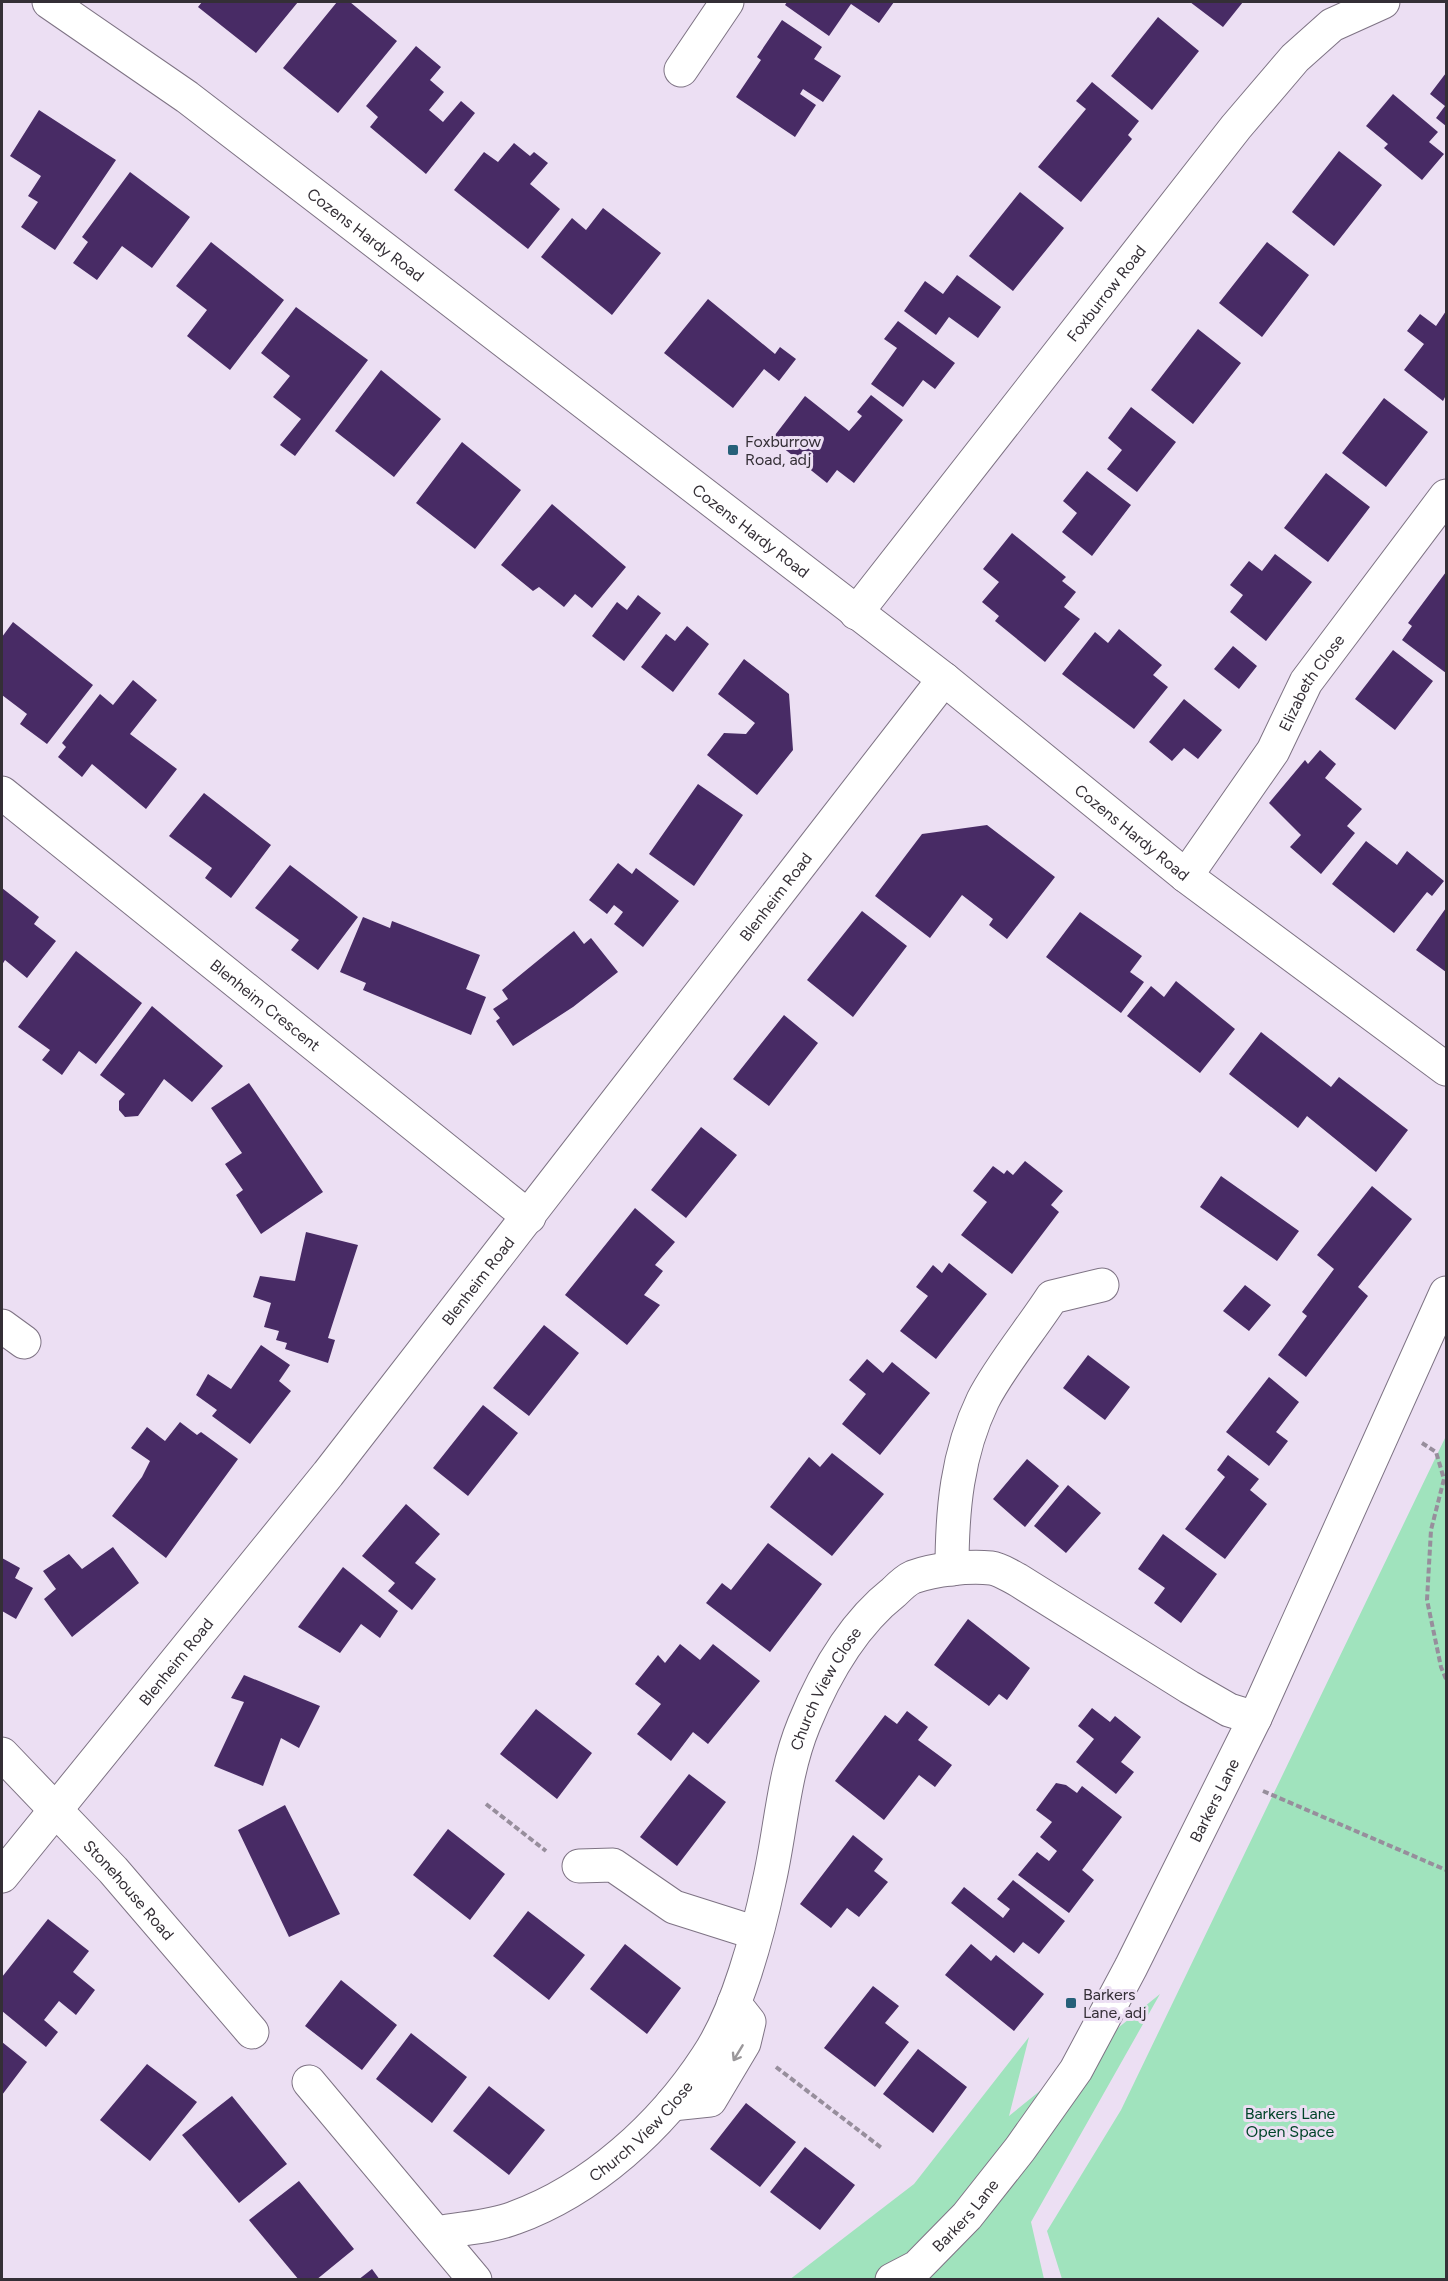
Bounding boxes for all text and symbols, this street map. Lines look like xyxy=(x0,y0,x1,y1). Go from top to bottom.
street label: Cozens Hardy Road xyxy=(304,184,428,285)
street label: Foxburrow Road xyxy=(1063,241,1150,345)
place label: Foxburrow Road, adj xyxy=(745,432,822,469)
marker: Foxburrow Road, adj xyxy=(726,443,740,457)
street label: Cozens Hardy Road xyxy=(689,480,813,581)
street label: Elizabeth Close xyxy=(1275,630,1348,734)
street label: Cozens Hardy Road xyxy=(1071,780,1193,884)
street label: Blenheim Road xyxy=(735,849,816,945)
street label: Blenheim Crescent xyxy=(207,955,324,1055)
street label: Blenheim Road xyxy=(437,1233,518,1329)
street label: Blenheim Road xyxy=(135,1614,217,1709)
street label: Church View Close xyxy=(786,1623,865,1753)
street label: Barkers Lane xyxy=(1185,1755,1243,1845)
street label: Stonehouse Road xyxy=(80,1836,178,1944)
place label: Barkers Lane, adj xyxy=(1083,1985,1147,2022)
marker: Barkers Lane, adj xyxy=(1064,1996,1078,2010)
one-way arrow xyxy=(731,2044,743,2061)
street label: Church View Close xyxy=(585,2077,696,2185)
park label: Barkers Lane Open Space xyxy=(1245,2104,1336,2141)
street label: Barkers Lane xyxy=(928,2175,1002,2255)

